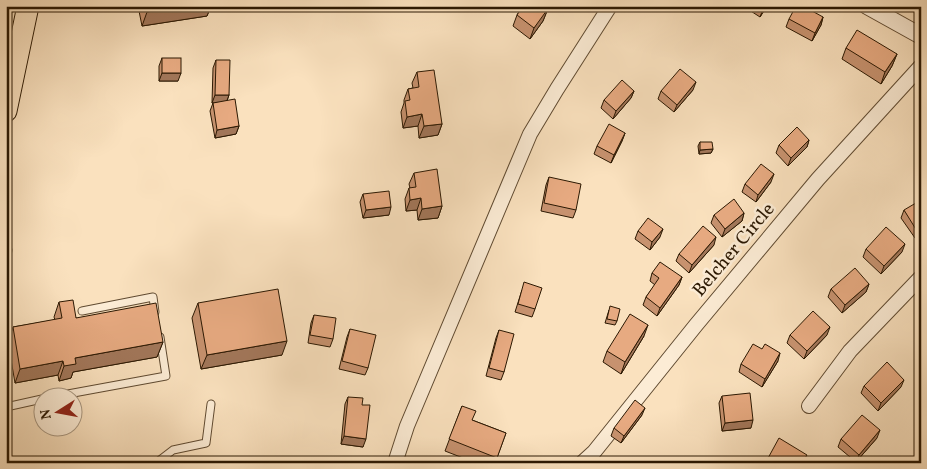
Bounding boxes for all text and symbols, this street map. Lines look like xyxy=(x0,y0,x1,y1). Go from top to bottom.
street label: Belcher Circle xyxy=(687,197,781,303)
north arrow xyxy=(32,386,82,436)
text: N xyxy=(36,407,57,421)

